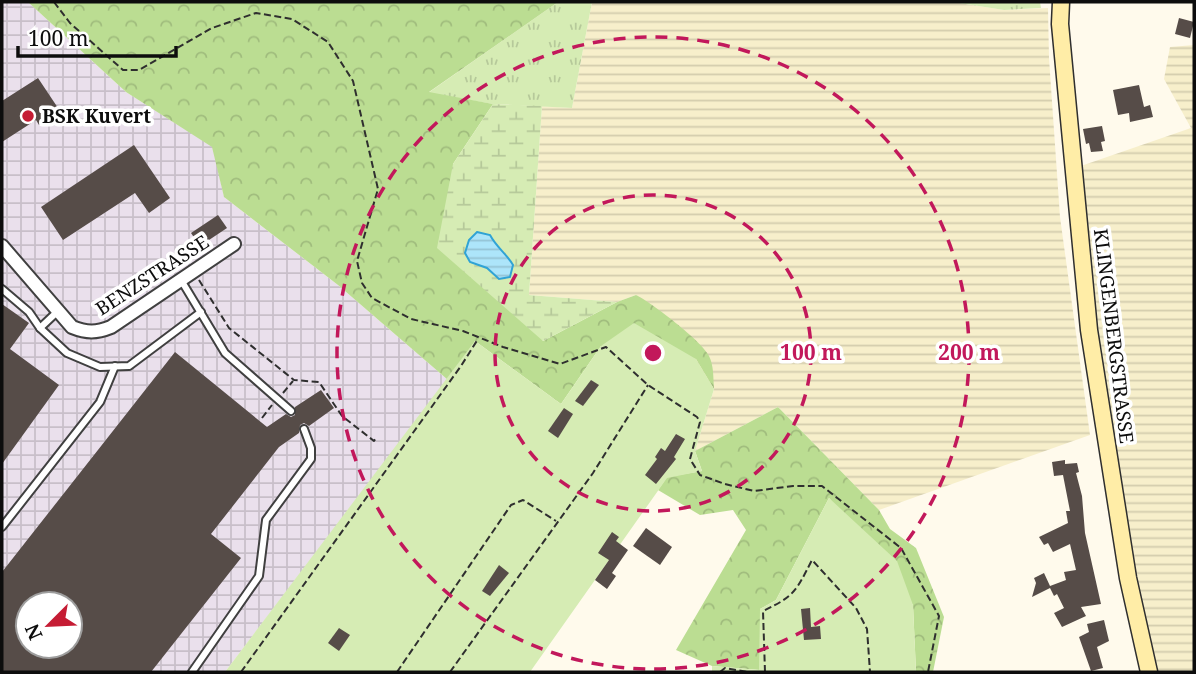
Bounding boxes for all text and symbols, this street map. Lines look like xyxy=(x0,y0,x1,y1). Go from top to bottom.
scale bar xyxy=(18,14,175,58)
text: 100 m xyxy=(28,24,89,52)
place label: BSK Kuvert xyxy=(42,103,151,129)
marker: BSK Kuvert xyxy=(20,108,36,124)
street label: KLINGENBERGSTRASSE xyxy=(1088,227,1140,445)
street label: BENZSTRASSE xyxy=(90,229,214,321)
text: 100 m xyxy=(780,338,842,366)
text: 200 m xyxy=(938,338,1000,366)
centre of rings xyxy=(641,341,665,365)
north arrow xyxy=(14,590,84,660)
text: N xyxy=(19,620,48,644)

